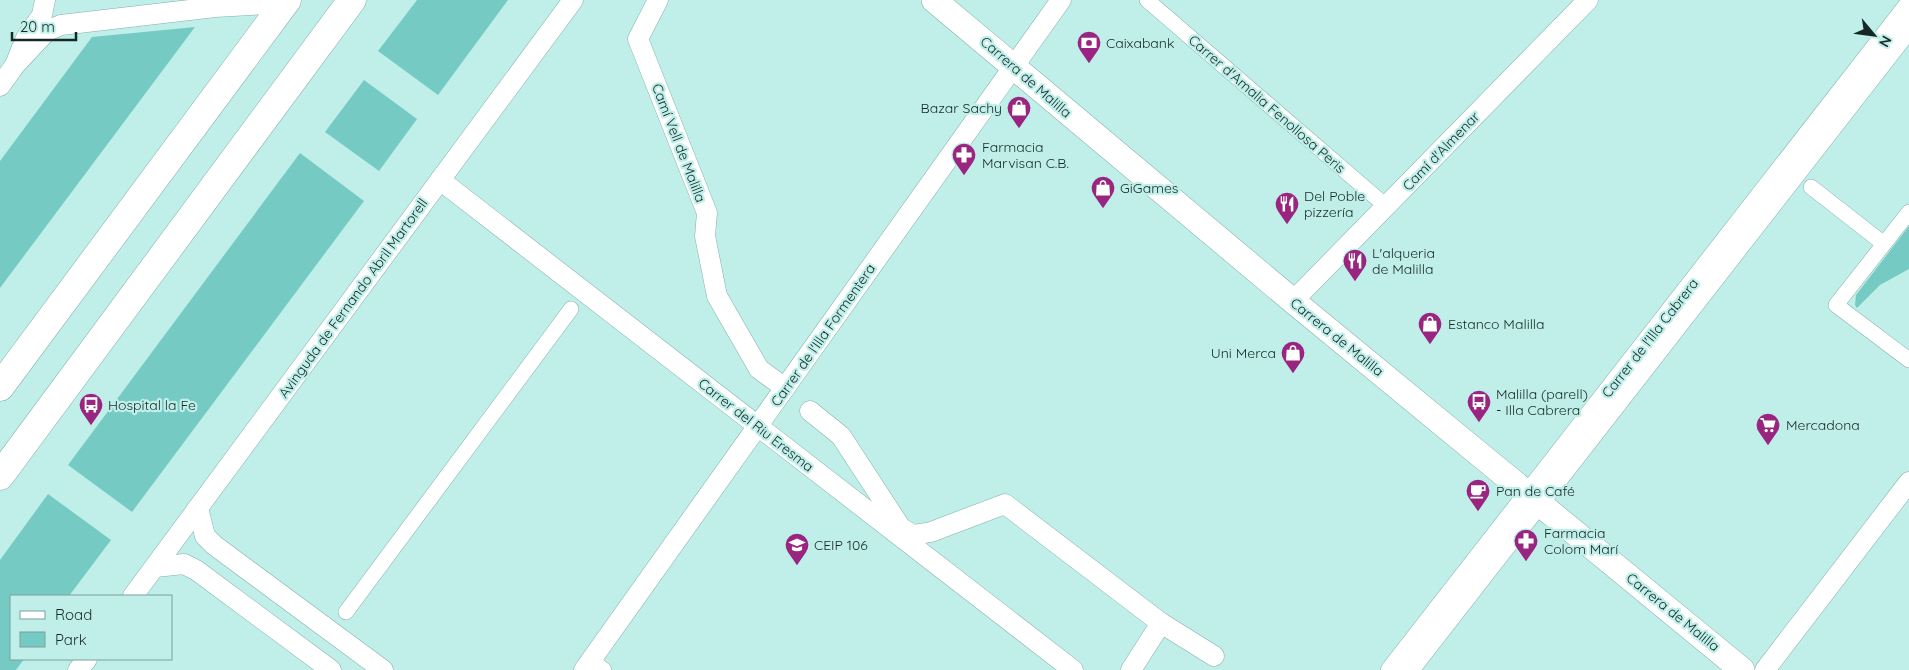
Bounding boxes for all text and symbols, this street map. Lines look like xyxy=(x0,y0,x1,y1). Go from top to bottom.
scale bar xyxy=(12,10,76,42)
north arrow xyxy=(1849,10,1899,60)
text: 20 m xyxy=(20,17,55,36)
bank icon: Caixabank xyxy=(1076,30,1102,64)
street label: Carrer d'Amalia Fenollosa Peris xyxy=(1185,31,1349,177)
street label: Carrera de Malilla xyxy=(977,32,1075,122)
text: N xyxy=(1875,32,1896,50)
place label: Caixabank xyxy=(1106,34,1174,52)
street label: Camí Vell de Malilla xyxy=(648,81,710,205)
shop icon: Bazar Sachy xyxy=(1006,95,1032,129)
place label: Bazar Sachy xyxy=(921,99,1002,117)
street label: Camí d'Almenar xyxy=(1399,107,1484,194)
place label: Farmacia Marvisan C.B. xyxy=(982,138,1069,172)
pharmacy icon: Farmacia Marvisan C.B. xyxy=(951,142,977,176)
shop icon: GiGames xyxy=(1090,175,1116,209)
place label: GiGames xyxy=(1120,179,1178,197)
place label: Del Poble pizzería xyxy=(1304,187,1365,221)
restaurant icon: Del Poble pizzería xyxy=(1274,191,1300,225)
street label: Avinguda de Fernando Abril Martorell xyxy=(275,195,431,401)
place label: L'alqueria de Malilla xyxy=(1372,244,1435,278)
restaurant icon: L'alqueria de Malilla xyxy=(1342,248,1368,282)
street label: Carrer de l'Illa Formentera xyxy=(767,260,879,410)
street label: Carrer de l'Illa Cabrera xyxy=(1598,275,1702,401)
street label: Carrera de Malilla xyxy=(1287,294,1387,380)
shop icon: Estanco Malilla xyxy=(1417,311,1443,345)
place label: Estanco Malilla xyxy=(1448,315,1545,333)
shop icon: Uni Merca xyxy=(1280,340,1306,374)
place label: Uni Merca xyxy=(1211,344,1276,362)
street label: Carrer del Riu Eresma xyxy=(695,374,817,476)
place label: Malilla (parell) - Illa Cabrera xyxy=(1496,385,1588,419)
bus stop icon: Malilla (parell) - Illa Cabrera xyxy=(1466,389,1492,423)
bus stop icon: Hospital la Fe xyxy=(78,392,104,426)
place label: Hospital la Fe xyxy=(108,396,196,414)
supermarket icon: Mercadona xyxy=(1755,412,1781,446)
place label: Mercadona xyxy=(1786,416,1860,434)
cafe icon: Pan de Café xyxy=(1465,478,1491,512)
place label: Pan de Café xyxy=(1496,482,1575,500)
place label: Farmacia Colom Marí xyxy=(1544,524,1618,558)
pharmacy icon: Farmacia Colom Marí xyxy=(1513,528,1539,562)
school or university icon: CEIP 106 xyxy=(784,532,810,566)
place label: CEIP 106 xyxy=(814,536,868,554)
street label: Carrera de Malilla xyxy=(1623,569,1723,655)
legend xyxy=(10,595,172,660)
text: Road xyxy=(55,605,92,624)
text: Park xyxy=(55,630,87,649)

